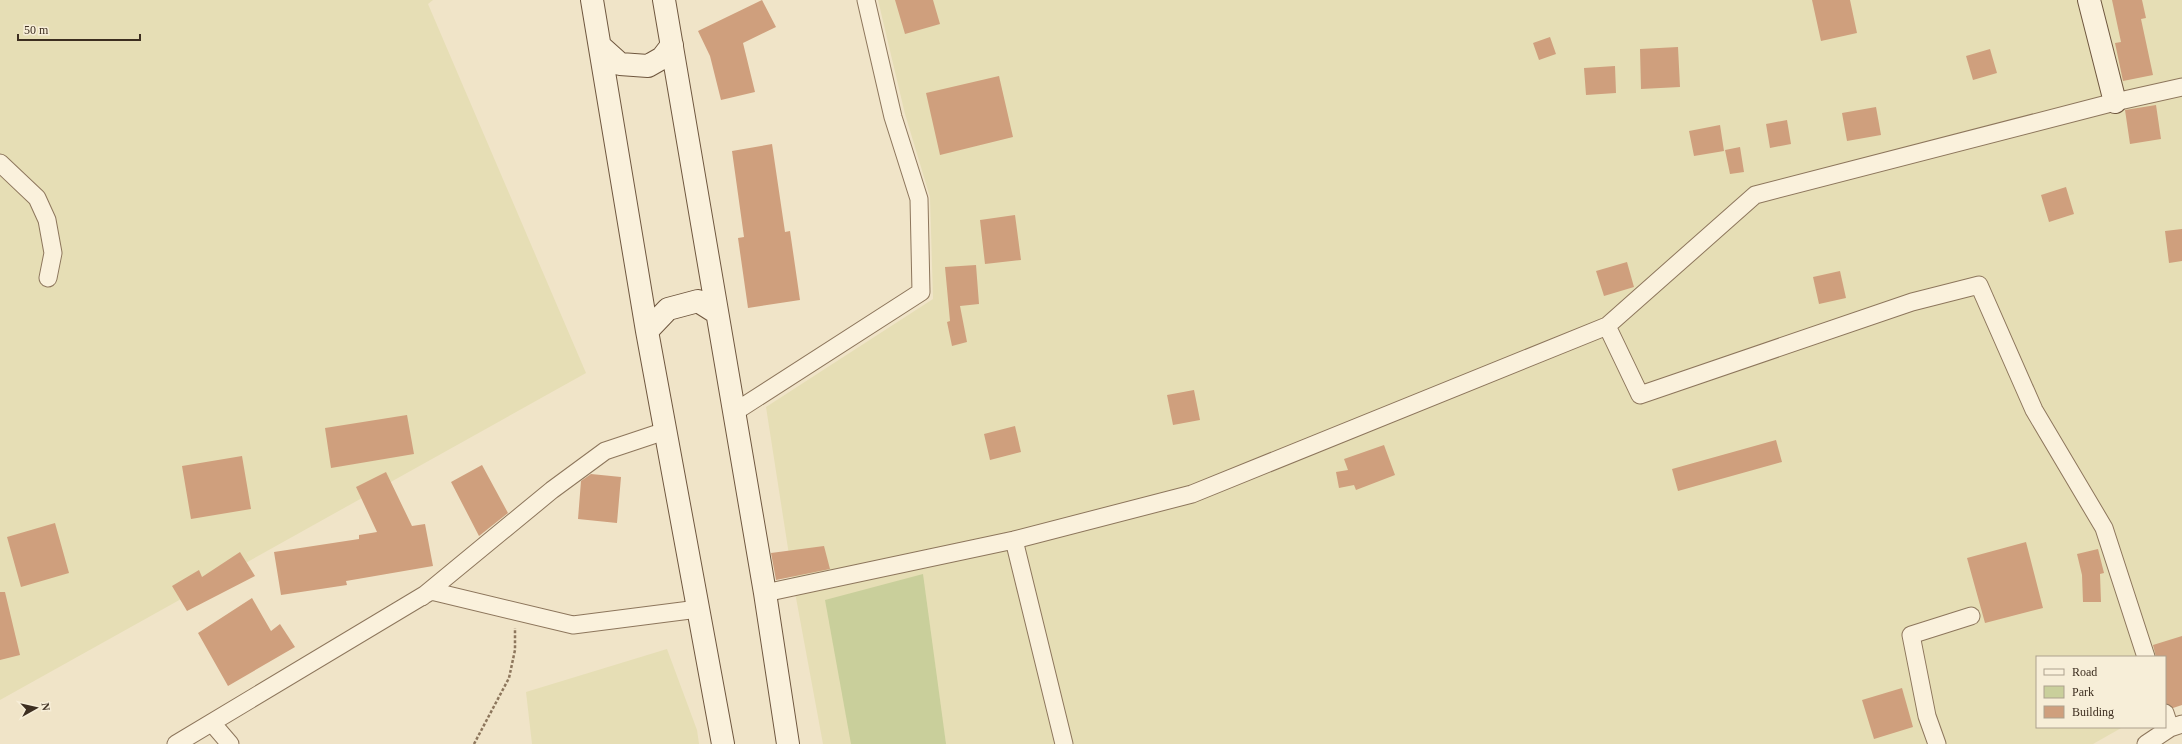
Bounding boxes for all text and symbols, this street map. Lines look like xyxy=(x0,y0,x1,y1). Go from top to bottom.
scale bar xyxy=(18,16,140,42)
text: 50 m xyxy=(24,23,49,37)
legend xyxy=(2036,656,2166,728)
text: Road xyxy=(2072,665,2097,679)
text: Park xyxy=(2072,685,2094,699)
north arrow xyxy=(16,688,56,728)
text: N xyxy=(39,702,52,711)
text: Building xyxy=(2072,705,2114,719)

